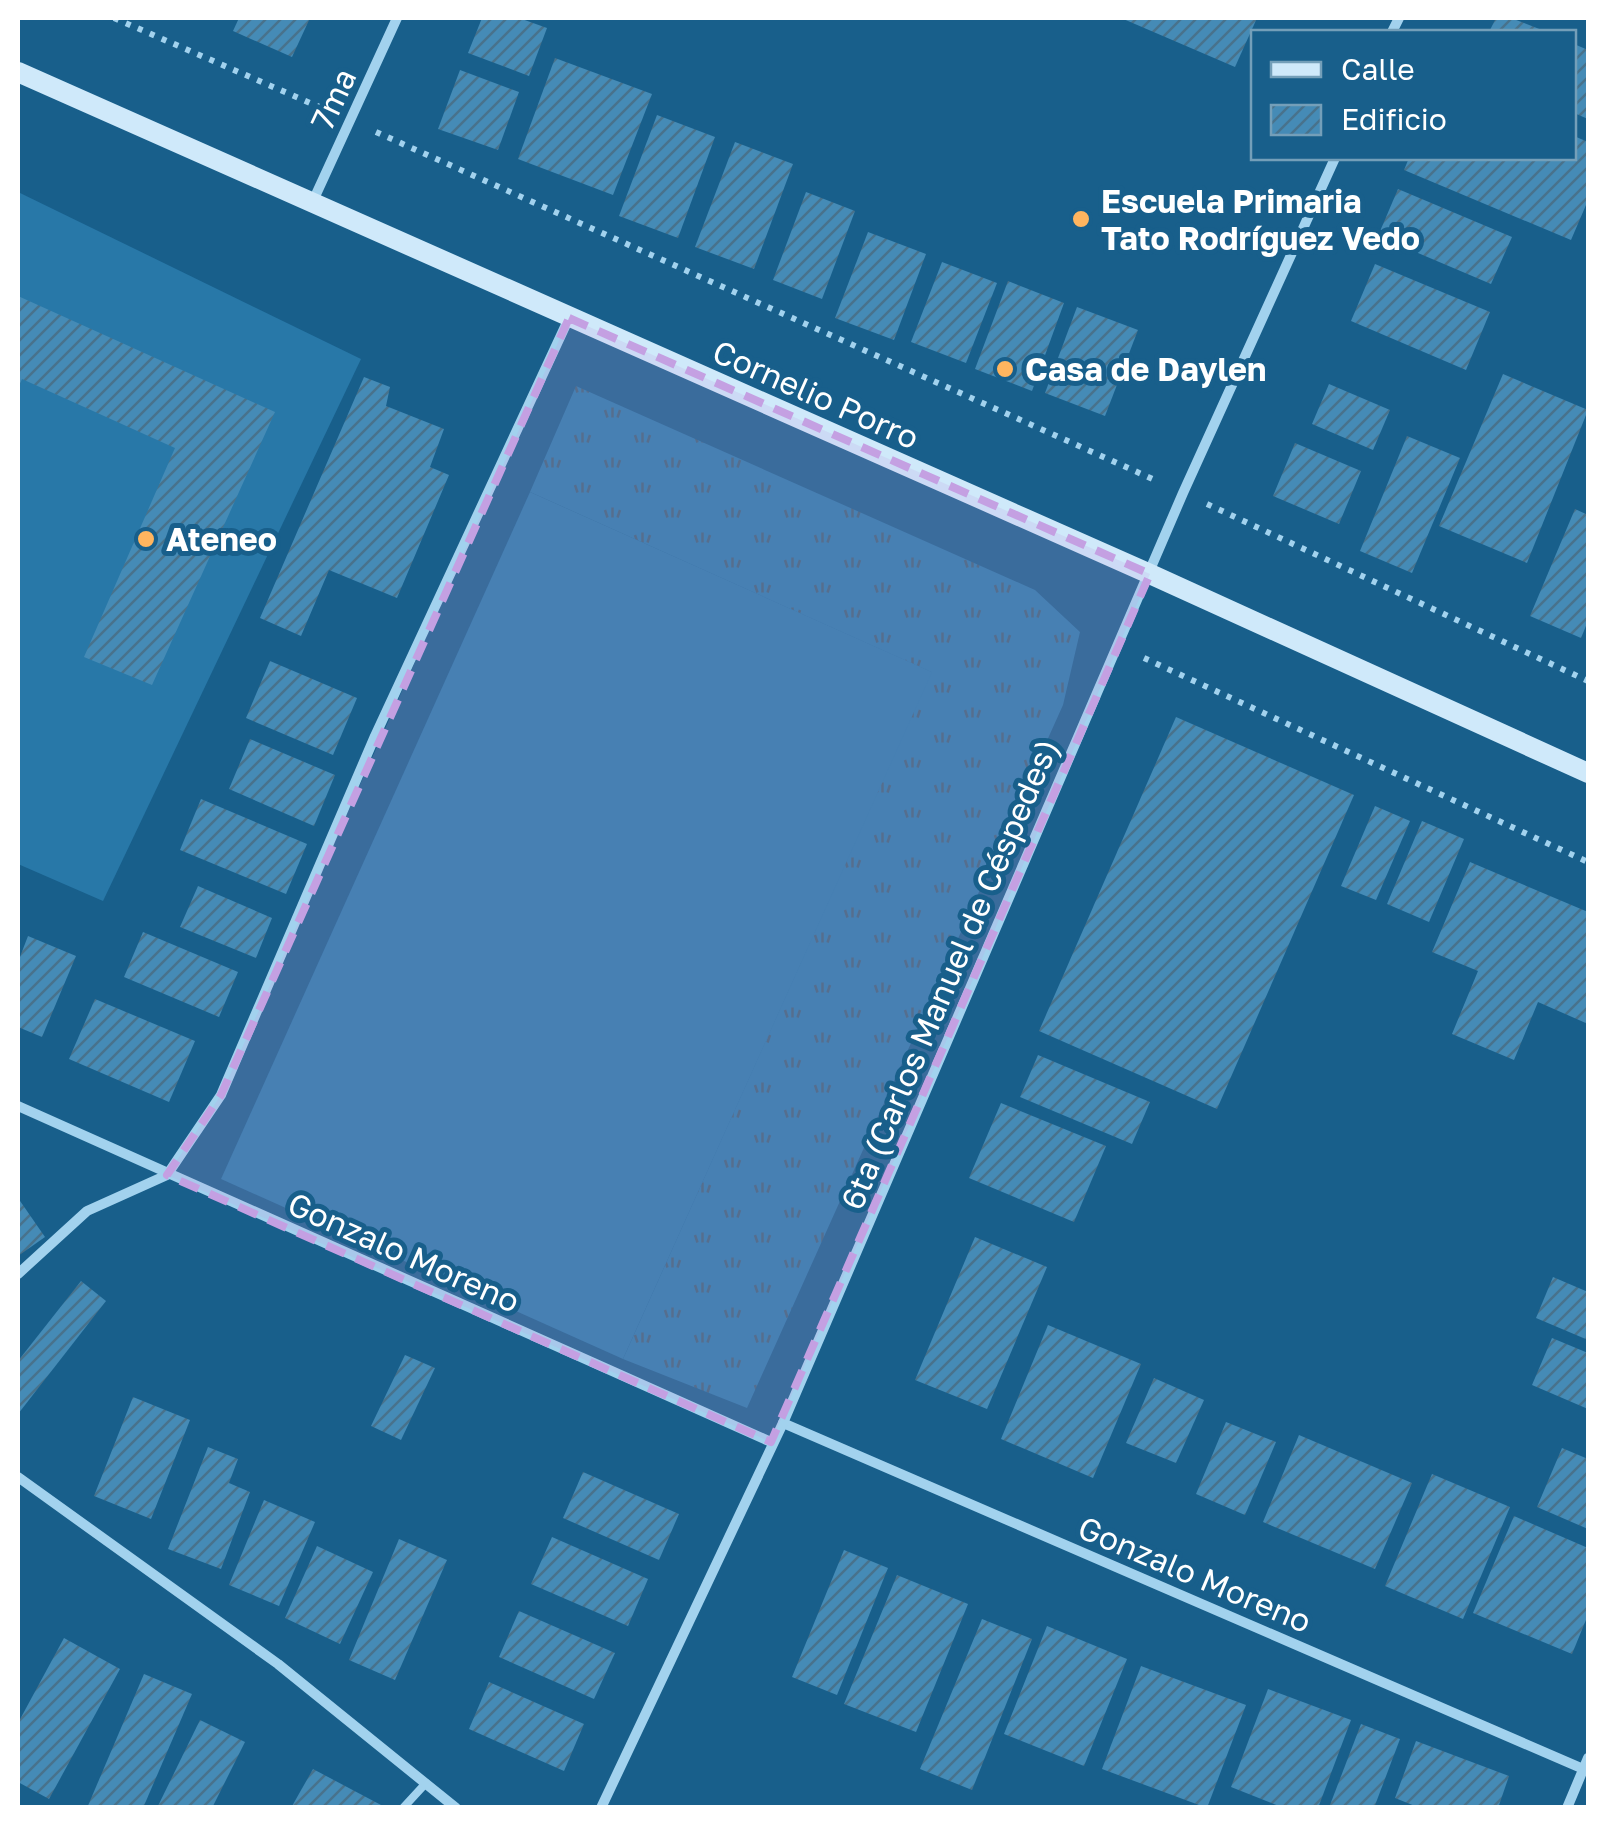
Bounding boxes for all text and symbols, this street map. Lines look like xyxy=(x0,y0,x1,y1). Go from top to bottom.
legend xyxy=(1251,30,1576,160)
text: Calle xyxy=(1341,51,1415,87)
street label: 7ma xyxy=(302,62,364,136)
text: Edificio xyxy=(1341,101,1447,137)
place label: Escuela Primaria Tato Rodríguez Vedo xyxy=(1101,182,1420,257)
marker: Escuela Primaria Tato Rodríguez Vedo xyxy=(1070,208,1092,230)
street label: Cornelio Porro xyxy=(707,332,925,456)
place label: Casa de Daylen xyxy=(1025,350,1266,388)
marker: Casa de Daylen xyxy=(994,358,1016,380)
place label: Ateneo xyxy=(166,520,277,558)
marker: Ateneo xyxy=(135,528,157,550)
street label: 6ta (Carlos Manuel de Céspedes) xyxy=(832,733,1066,1215)
street label: Gonzalo Moreno xyxy=(282,1184,526,1320)
street label: Gonzalo Moreno xyxy=(1073,1508,1317,1640)

